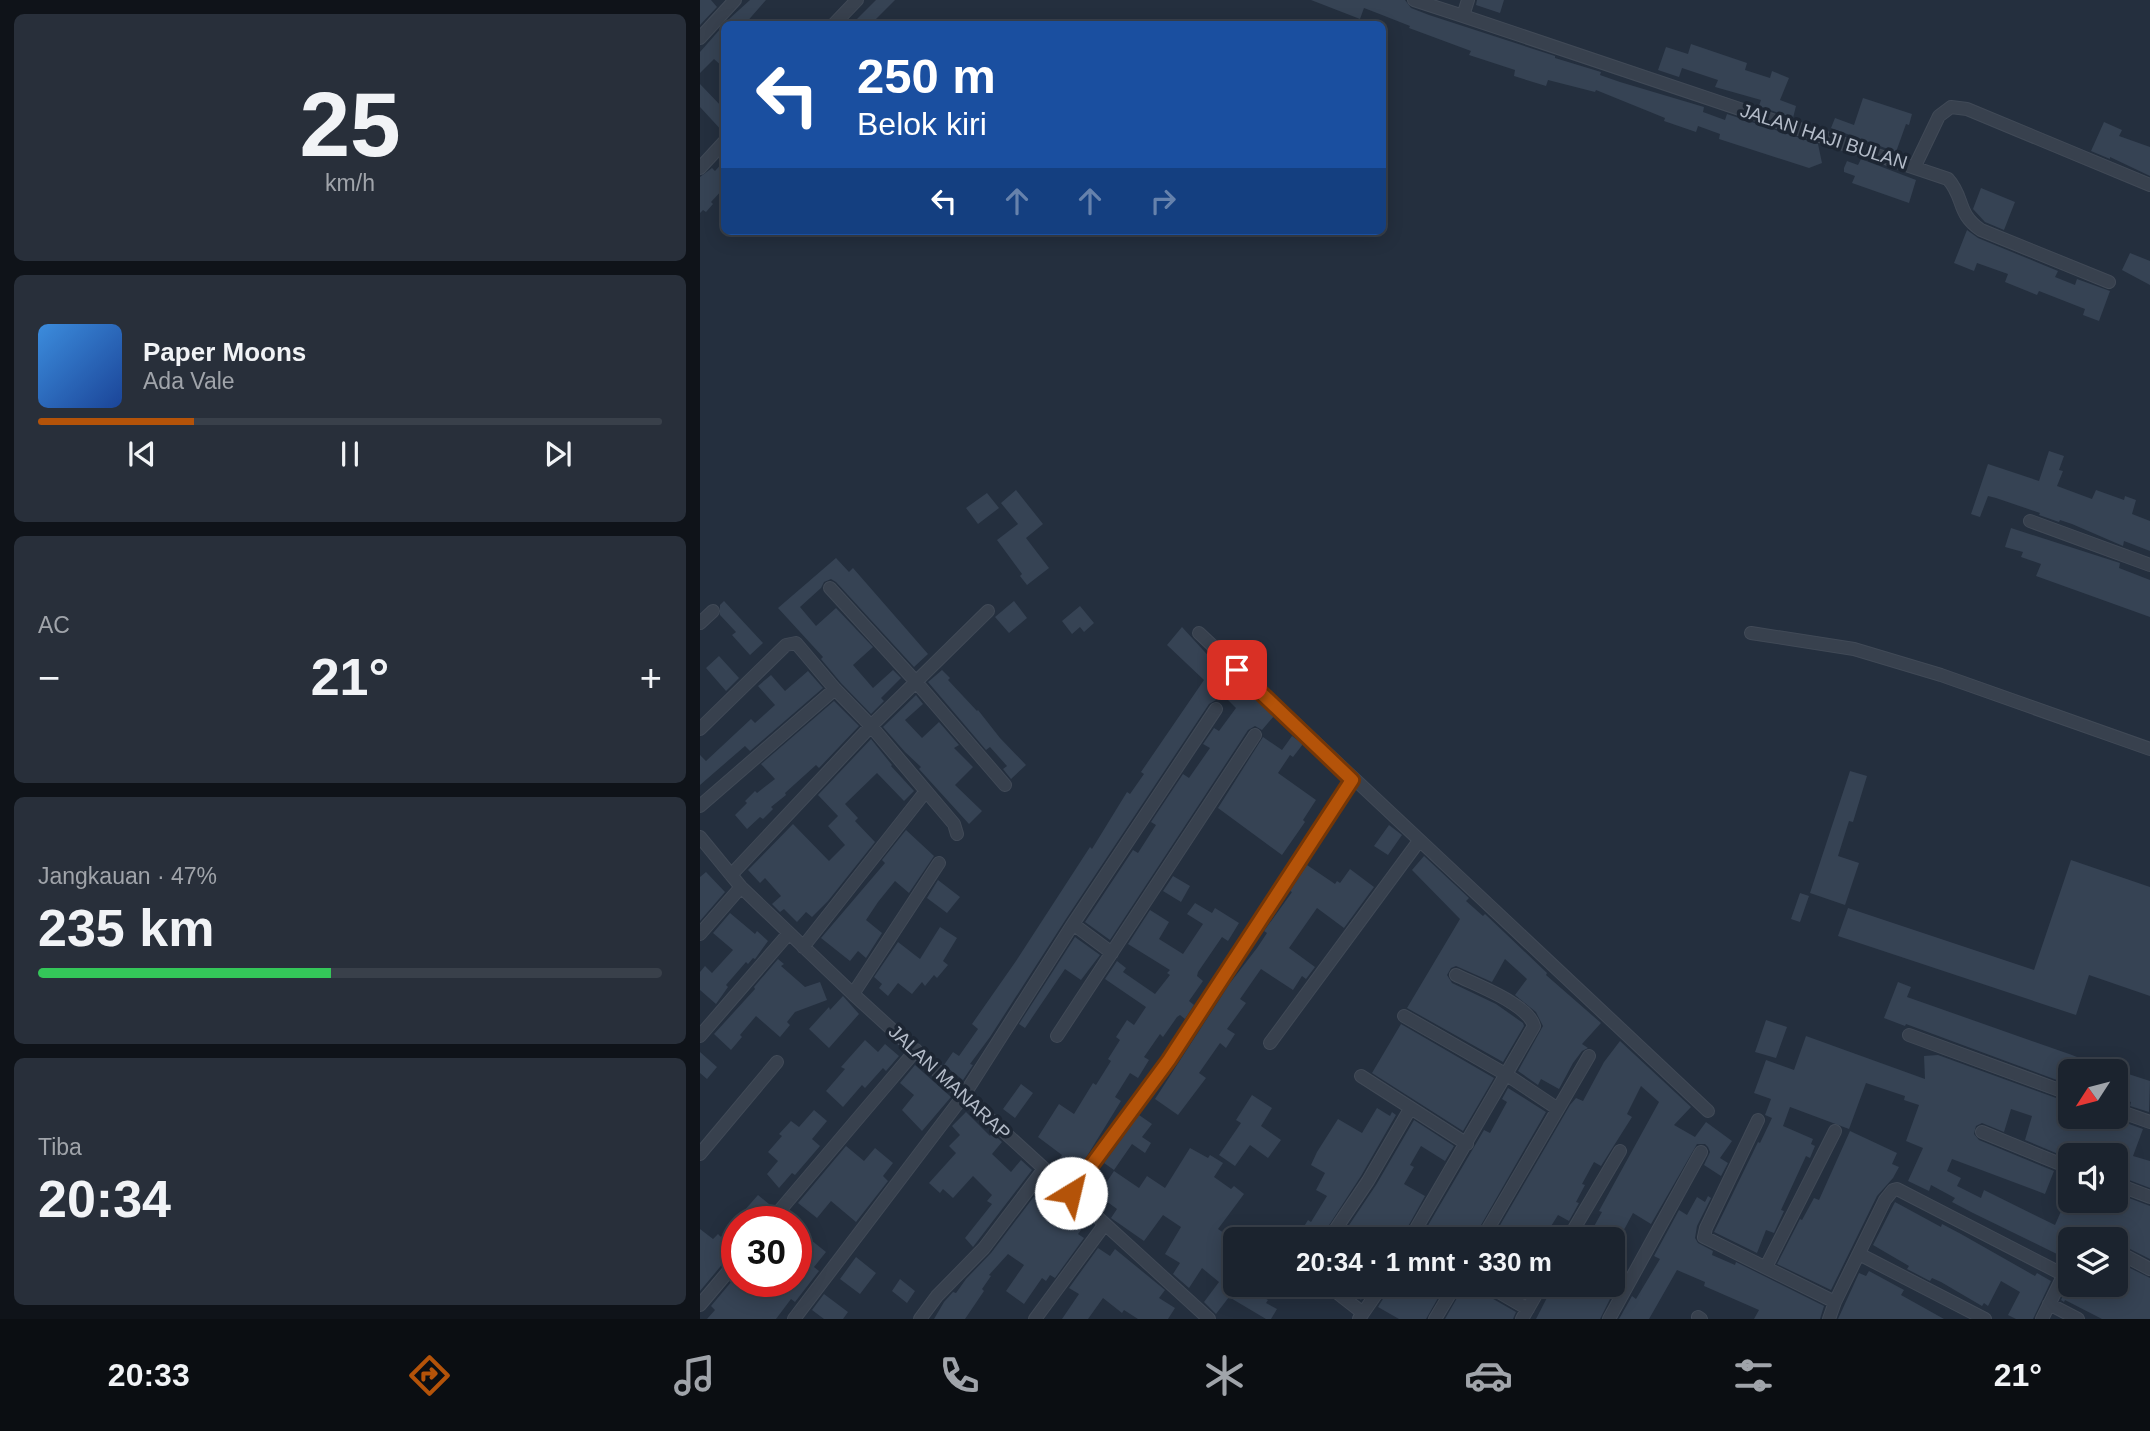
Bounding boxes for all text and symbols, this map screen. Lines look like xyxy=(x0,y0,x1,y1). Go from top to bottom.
icon: left xyxy=(742,49,833,140)
text: 250 m xyxy=(857,49,996,103)
text: 25 xyxy=(299,74,401,175)
street label: JALAN HAJI BULAN xyxy=(1738,100,1910,173)
text: Belok kiri xyxy=(857,106,987,142)
text: km/h xyxy=(325,170,375,196)
icon: left xyxy=(925,182,963,220)
icon: ahead xyxy=(998,182,1036,220)
icon: ahead xyxy=(1071,182,1109,220)
icon: right xyxy=(1144,182,1182,220)
text: Paper Moons xyxy=(143,337,306,367)
text: Ada Vale xyxy=(143,368,235,394)
icon: previous xyxy=(123,435,161,473)
icon: pause xyxy=(331,435,369,473)
icon: next xyxy=(539,435,577,473)
text: AC xyxy=(38,612,70,638)
pin xyxy=(1207,640,1267,700)
text: 21° xyxy=(311,648,389,706)
icon: arrive xyxy=(1218,651,1256,689)
text: − xyxy=(38,657,60,699)
text: + xyxy=(640,657,662,699)
text: Jangkauan · 47% xyxy=(38,863,217,889)
text: 235 km xyxy=(38,899,214,957)
street label: JALAN MANARAP xyxy=(885,1021,1015,1144)
north arrow xyxy=(2058,1059,2128,1129)
map controls xyxy=(2058,1059,2128,1297)
text: Tiba xyxy=(38,1134,82,1160)
button: sound xyxy=(2058,1143,2128,1213)
position arrow xyxy=(1034,1156,1108,1230)
text: 20:34 xyxy=(38,1170,171,1228)
speed limit sign: 30 xyxy=(721,1206,812,1297)
button: layers xyxy=(2058,1227,2128,1297)
text: 20:34 · 1 mnt · 330 m xyxy=(1296,1247,1552,1277)
icon: directions xyxy=(405,1351,454,1400)
icon: music xyxy=(670,1351,719,1400)
icon: phone xyxy=(935,1351,984,1400)
icon: climate xyxy=(1200,1351,1249,1400)
icon: car xyxy=(1464,1351,1513,1400)
icon: filters xyxy=(1729,1351,1778,1400)
text: 20:33 xyxy=(108,1357,190,1393)
text: 21° xyxy=(1994,1357,2042,1393)

